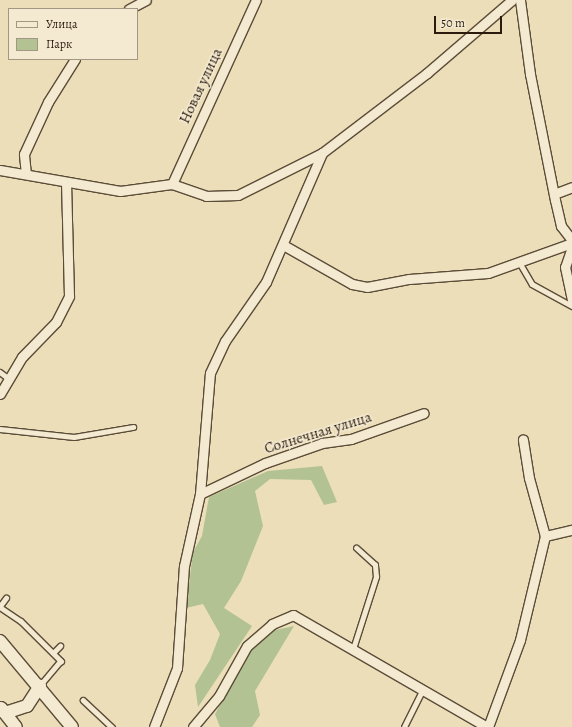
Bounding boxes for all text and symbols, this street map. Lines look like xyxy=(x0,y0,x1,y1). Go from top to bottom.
legend xyxy=(8,8,138,60)
scale bar xyxy=(436,8,504,34)
text: 50 m xyxy=(441,15,465,31)
text: Улица xyxy=(46,16,77,32)
text: Парк xyxy=(46,36,72,52)
street label: Новая улица xyxy=(176,45,226,127)
street label: Солнечная улица xyxy=(262,408,374,458)

